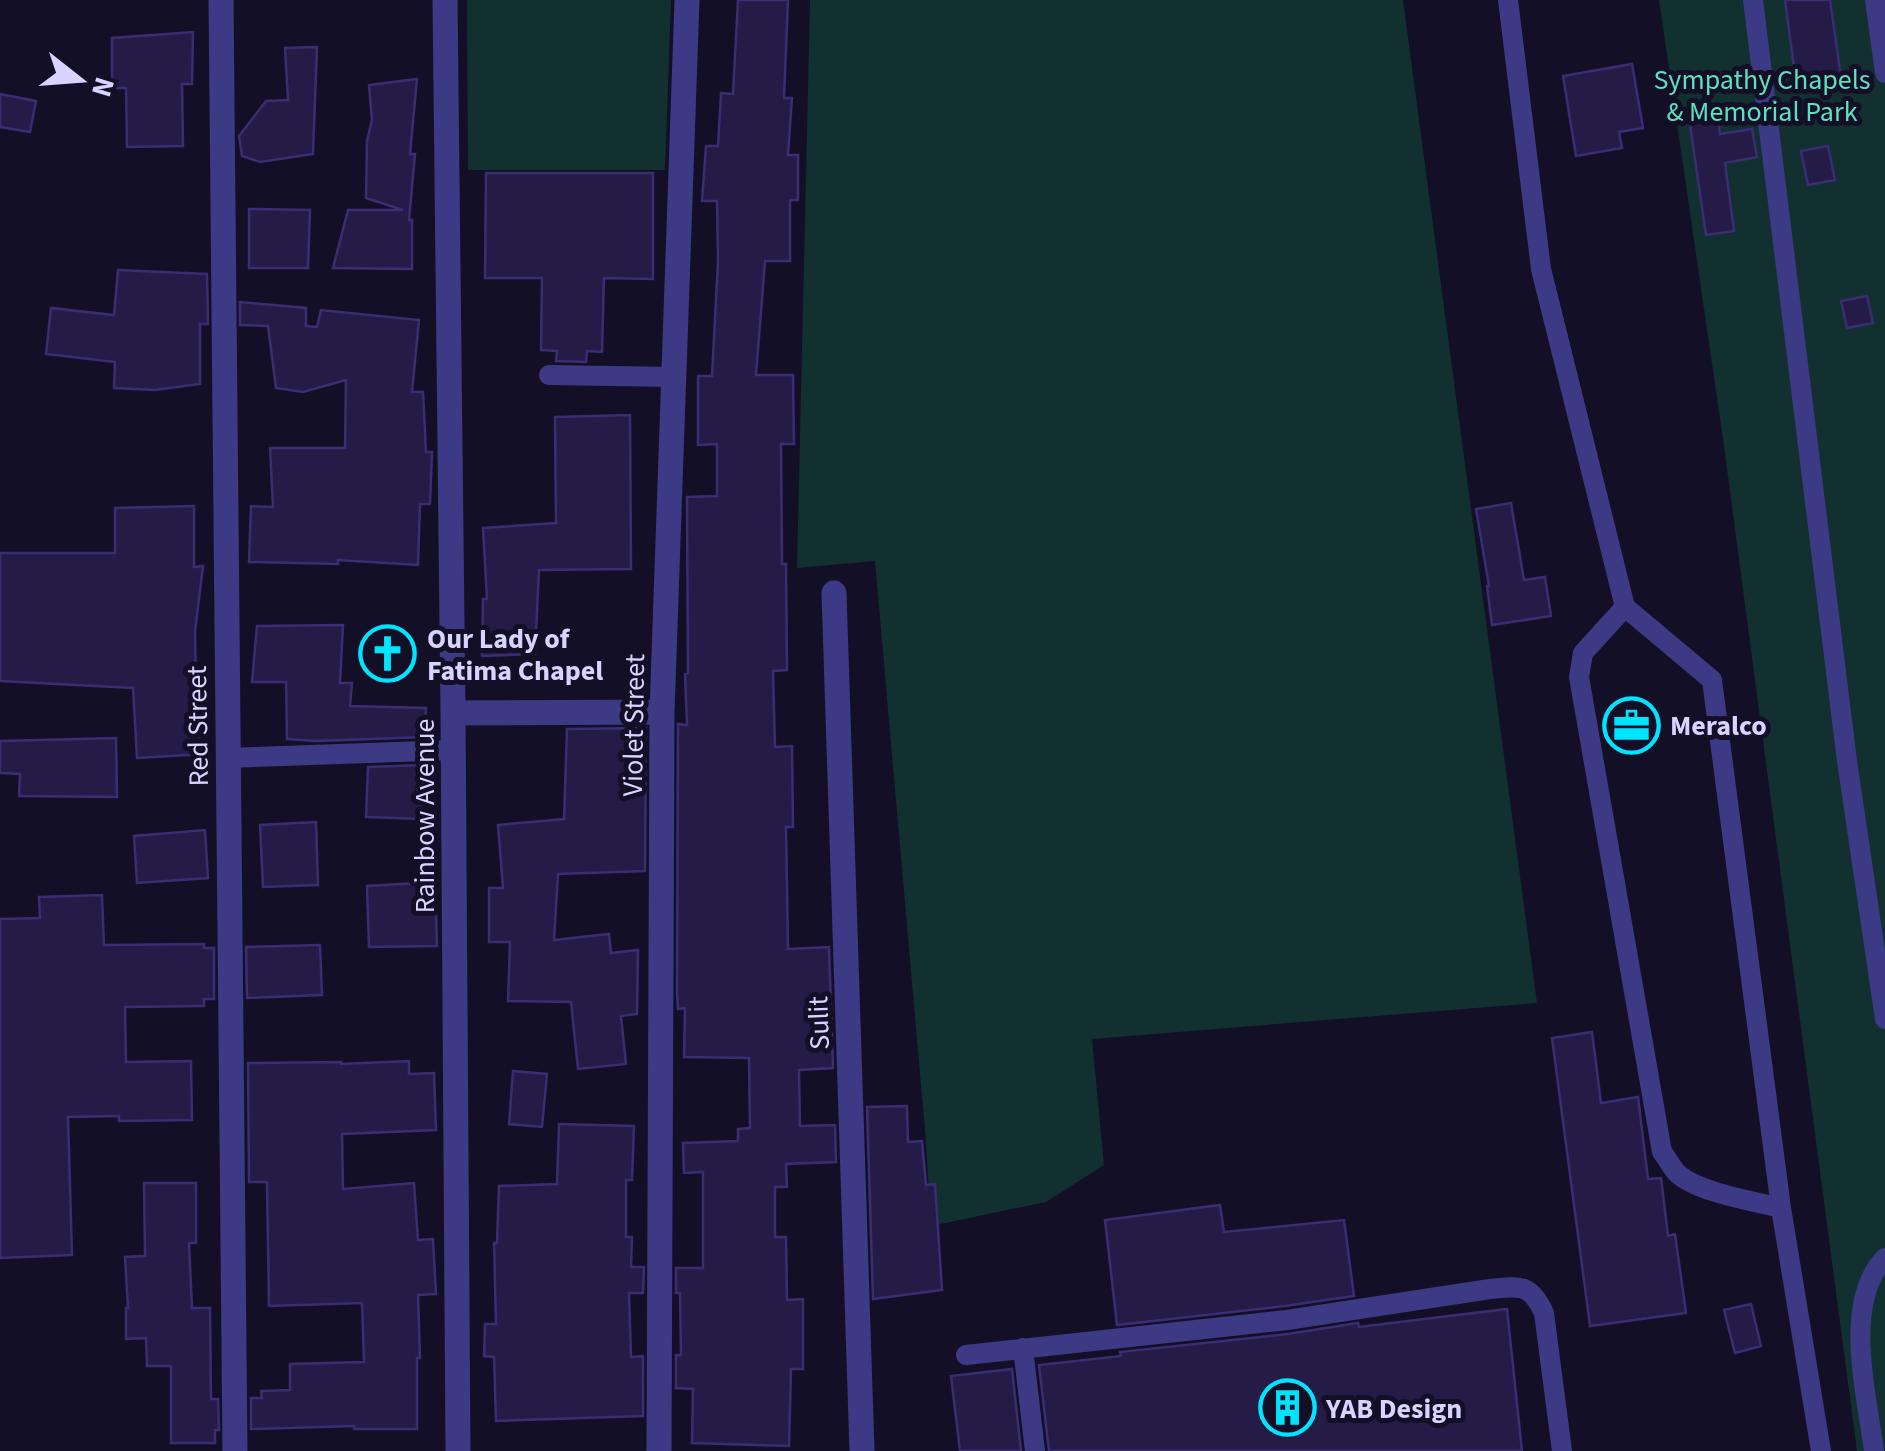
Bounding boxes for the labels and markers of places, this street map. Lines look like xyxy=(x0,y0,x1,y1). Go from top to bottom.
place label: Our Lady of Fatima Chapel xyxy=(427,619,603,691)
church icon: Our Lady of Fatima Chapel xyxy=(358,624,418,684)
office icon: Meralco xyxy=(1601,695,1661,755)
place label: Meralco xyxy=(1670,706,1767,746)
building icon: YAB Design xyxy=(1257,1378,1317,1438)
place label: YAB Design xyxy=(1325,1389,1462,1429)

